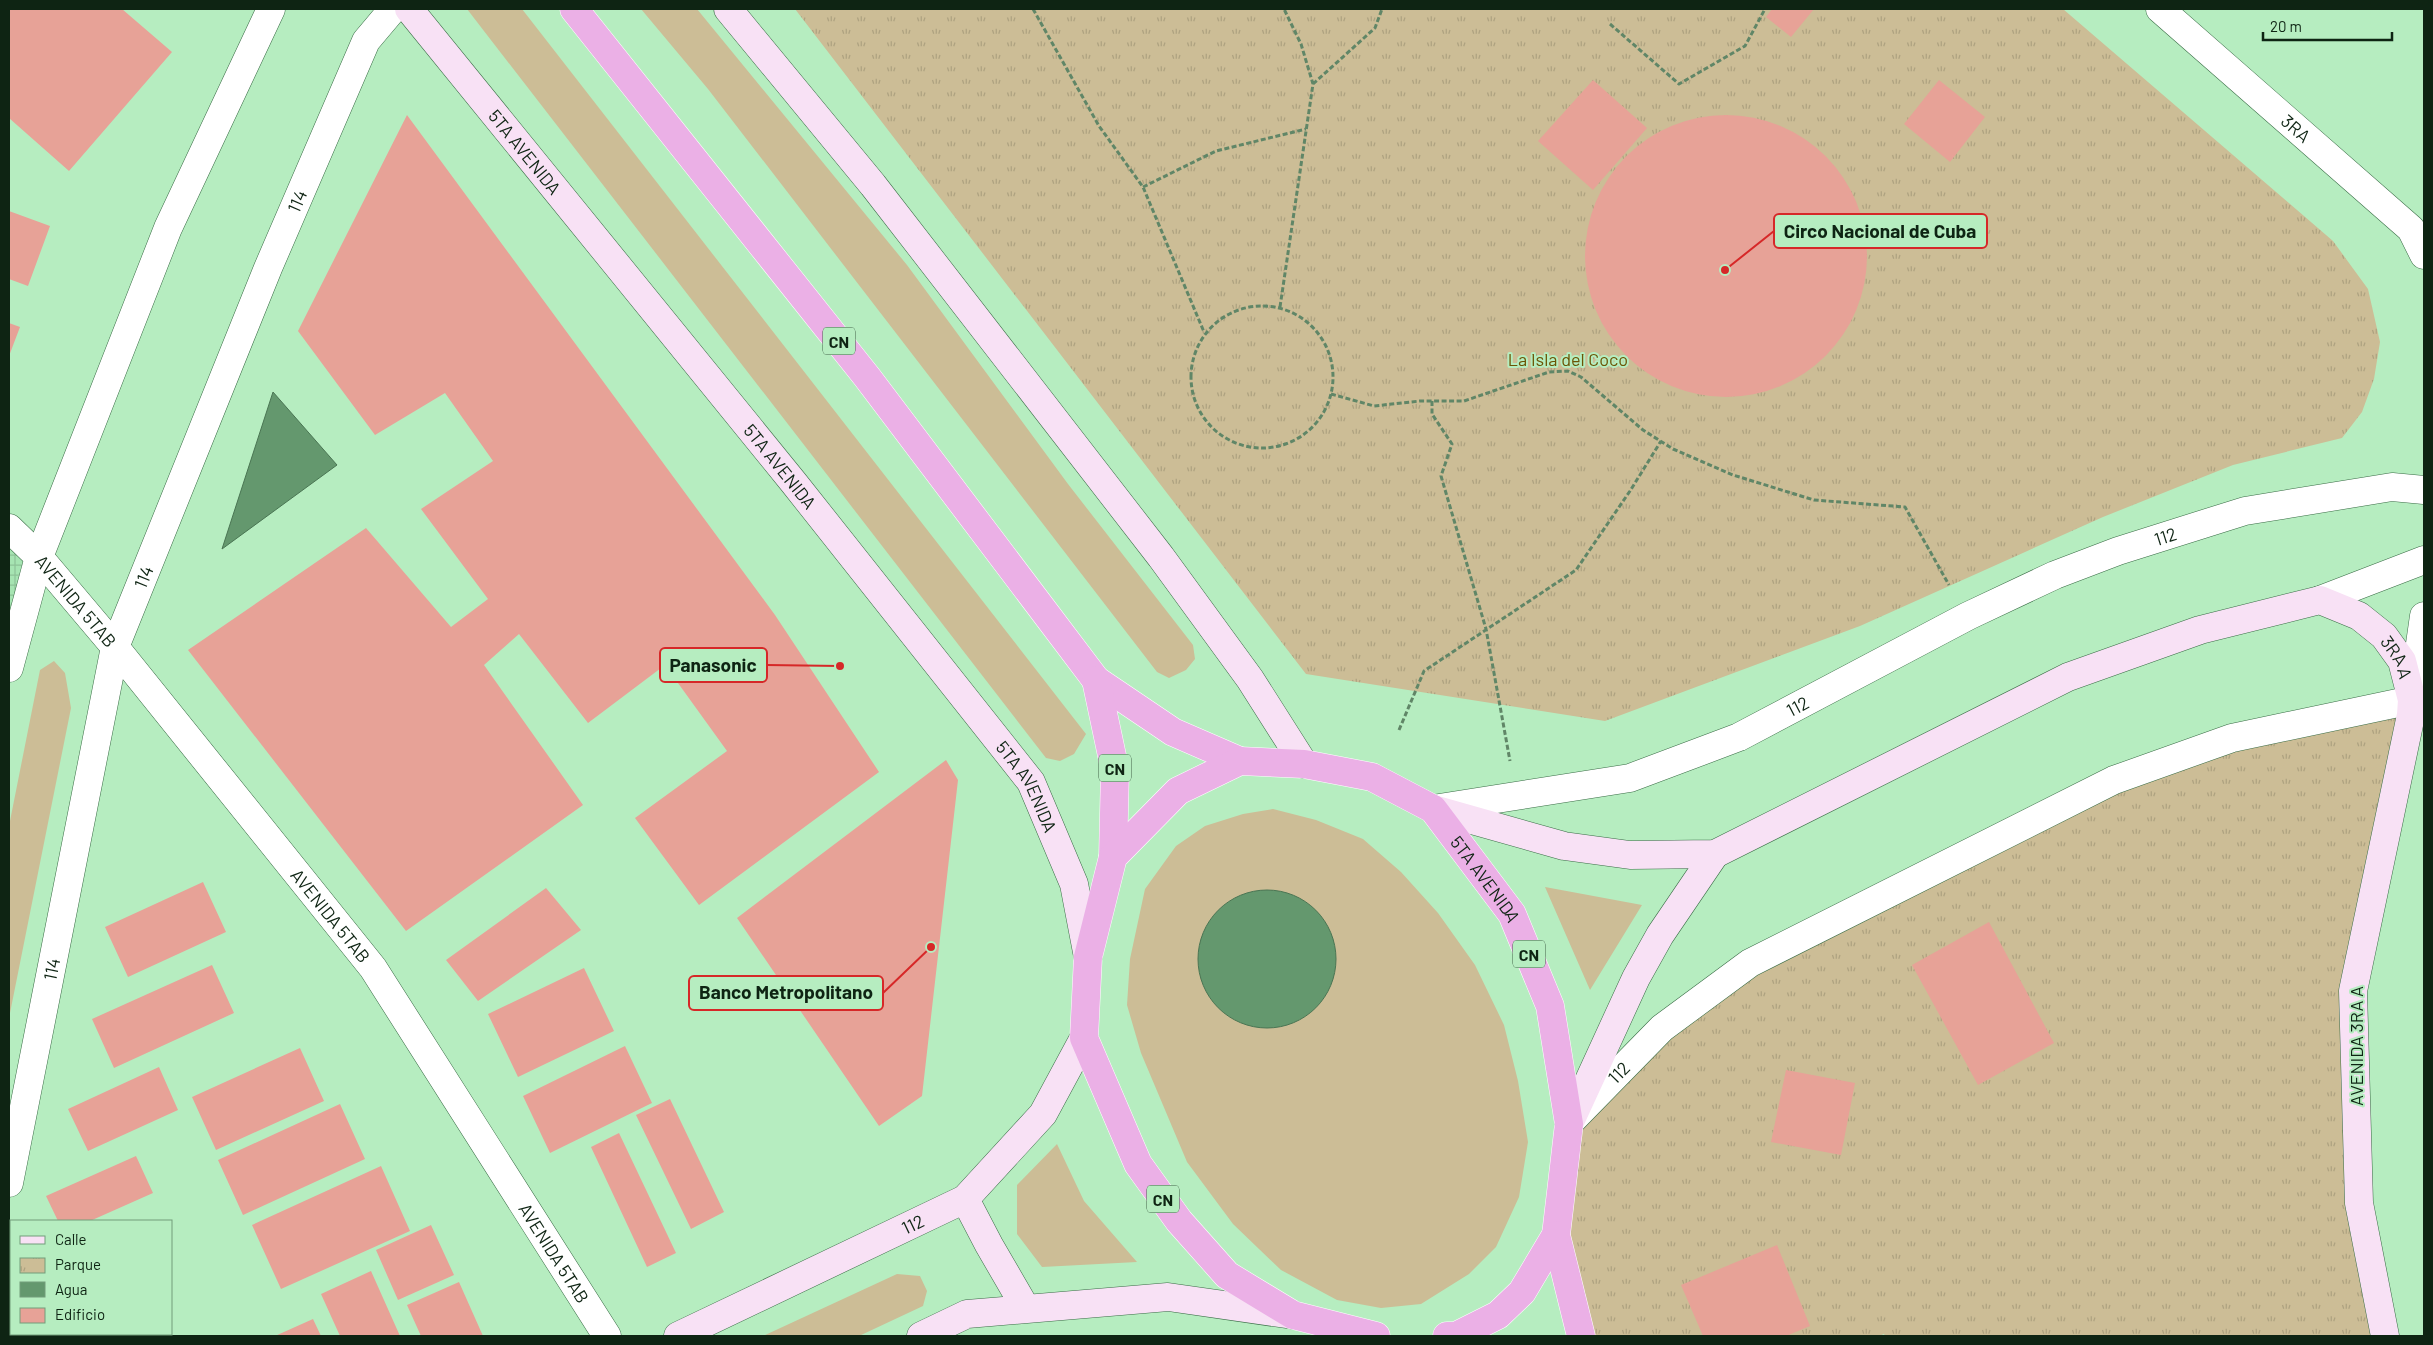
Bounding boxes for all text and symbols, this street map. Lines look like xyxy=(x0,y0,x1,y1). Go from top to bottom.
scale bar xyxy=(2263,10,2392,42)
text: 20 m xyxy=(2270,17,2302,35)
street label: 5TA AVENIDA xyxy=(484,105,566,199)
street label: 3RA xyxy=(2277,110,2315,147)
street label: 114 xyxy=(282,186,311,216)
callout: Circo Nacional de Cuba xyxy=(1774,214,1987,248)
text: Circo Nacional de Cuba xyxy=(1784,219,1976,242)
road number: CN xyxy=(823,328,855,354)
park label: La Isla del Coco xyxy=(1508,348,1628,370)
street label: 5TA AVENIDA xyxy=(739,419,821,513)
street label: 112 xyxy=(2151,522,2179,550)
street label: AVENIDA 5TAB xyxy=(31,550,121,651)
street label: 114 xyxy=(129,562,158,591)
street label: 3RA A xyxy=(2376,631,2417,681)
callout: Panasonic xyxy=(660,648,767,682)
text: Panasonic xyxy=(669,653,757,676)
street label: 112 xyxy=(1782,691,1812,721)
street label: 5TA AVENIDA xyxy=(992,736,1062,835)
road number: CN xyxy=(1099,754,1131,781)
street label: 5TA AVENIDA xyxy=(1446,831,1525,925)
street label: AVENIDA 5TAB xyxy=(286,864,375,967)
road number: CN xyxy=(1513,941,1545,968)
street label: 114 xyxy=(38,956,64,982)
callout: Banco Metropolitano xyxy=(689,976,883,1010)
text: Banco Metropolitano xyxy=(699,980,873,1003)
street label: AVENIDA 3RA A xyxy=(2345,986,2367,1106)
street label: 112 xyxy=(1603,1057,1634,1088)
road number: CN xyxy=(1147,1186,1179,1212)
street label: AVENIDA 5TAB xyxy=(514,1199,594,1307)
street label: 112 xyxy=(898,1209,927,1239)
legend xyxy=(10,1220,172,1335)
text: Calle xyxy=(55,1230,87,1248)
text: Parque xyxy=(55,1255,101,1273)
text: Agua xyxy=(55,1280,88,1298)
text: Edificio xyxy=(55,1305,105,1323)

